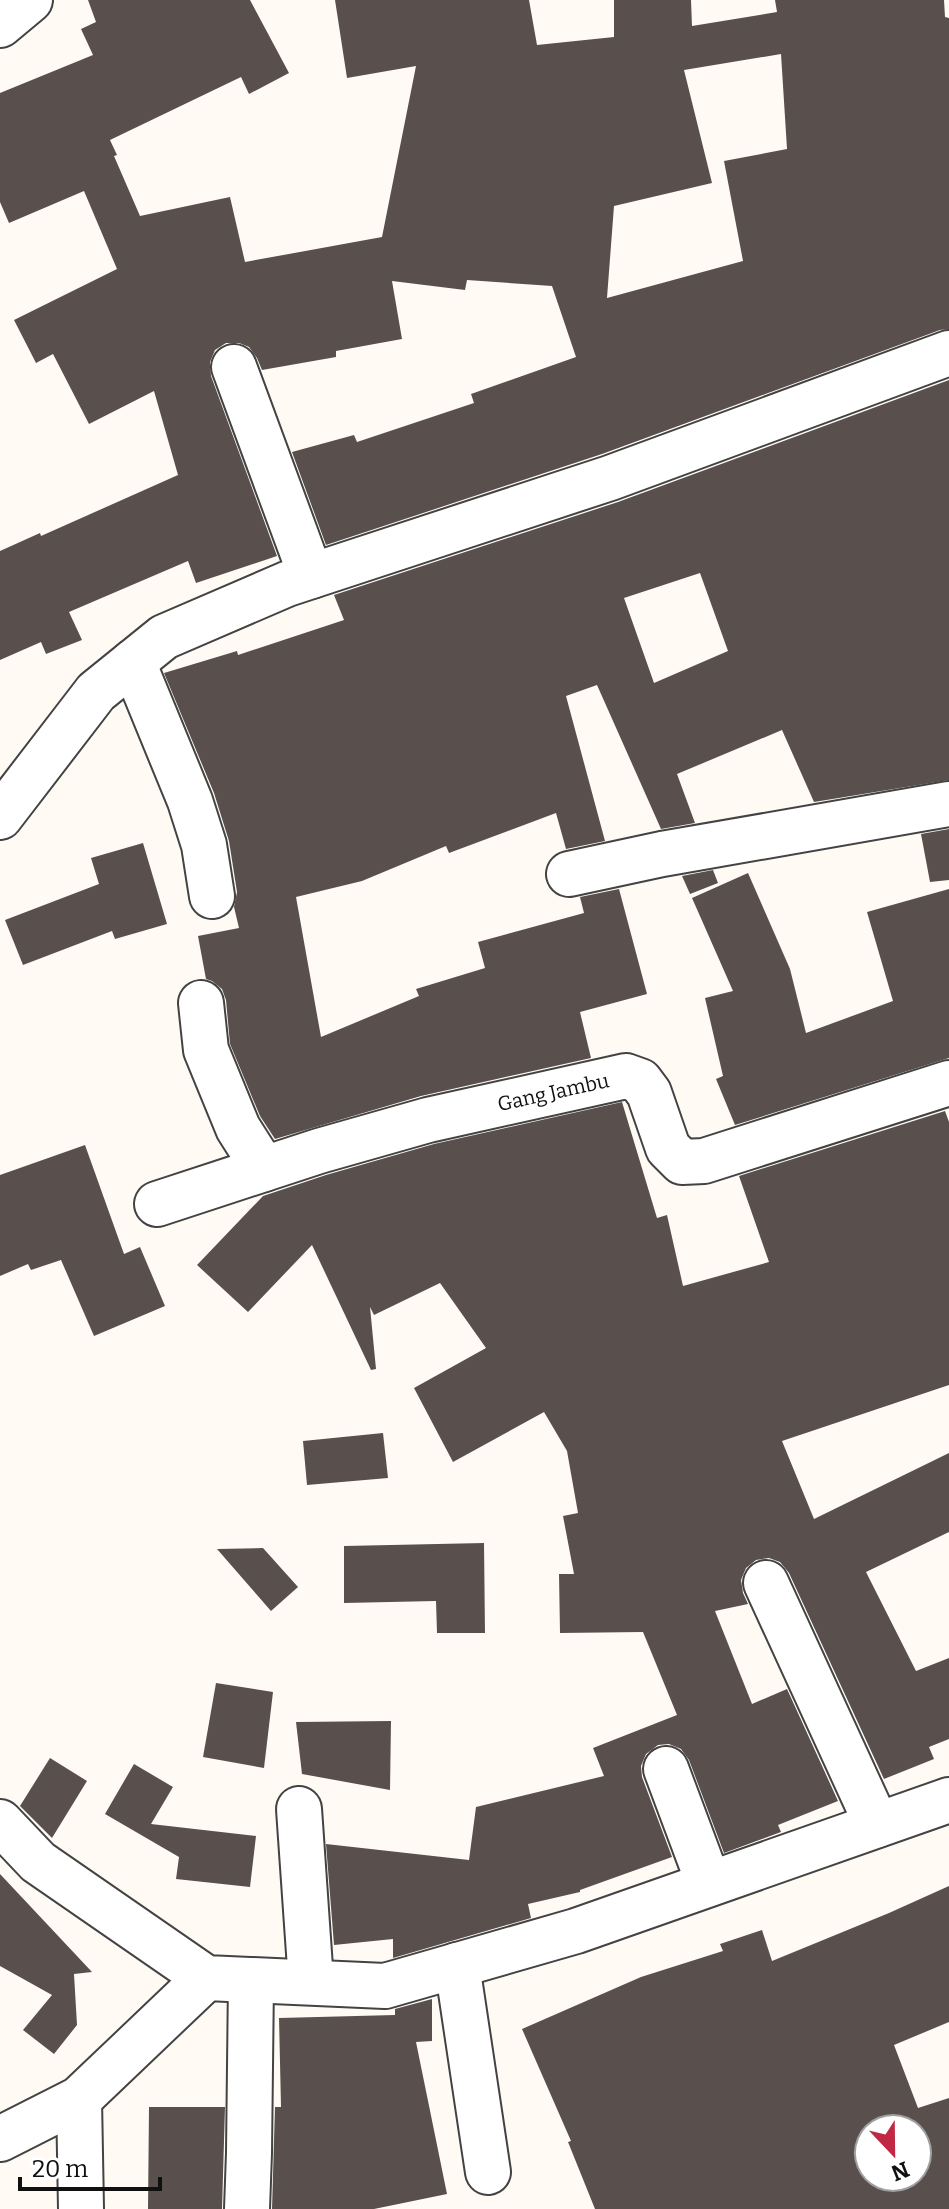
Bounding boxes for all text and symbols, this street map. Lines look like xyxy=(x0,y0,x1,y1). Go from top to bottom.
street label: Gang Jambu xyxy=(495,1068,611,1116)
north arrow xyxy=(853,2113,933,2193)
scale bar xyxy=(20,2141,160,2191)
text: 20 m xyxy=(32,2155,88,2183)
text: N xyxy=(887,2155,913,2187)

